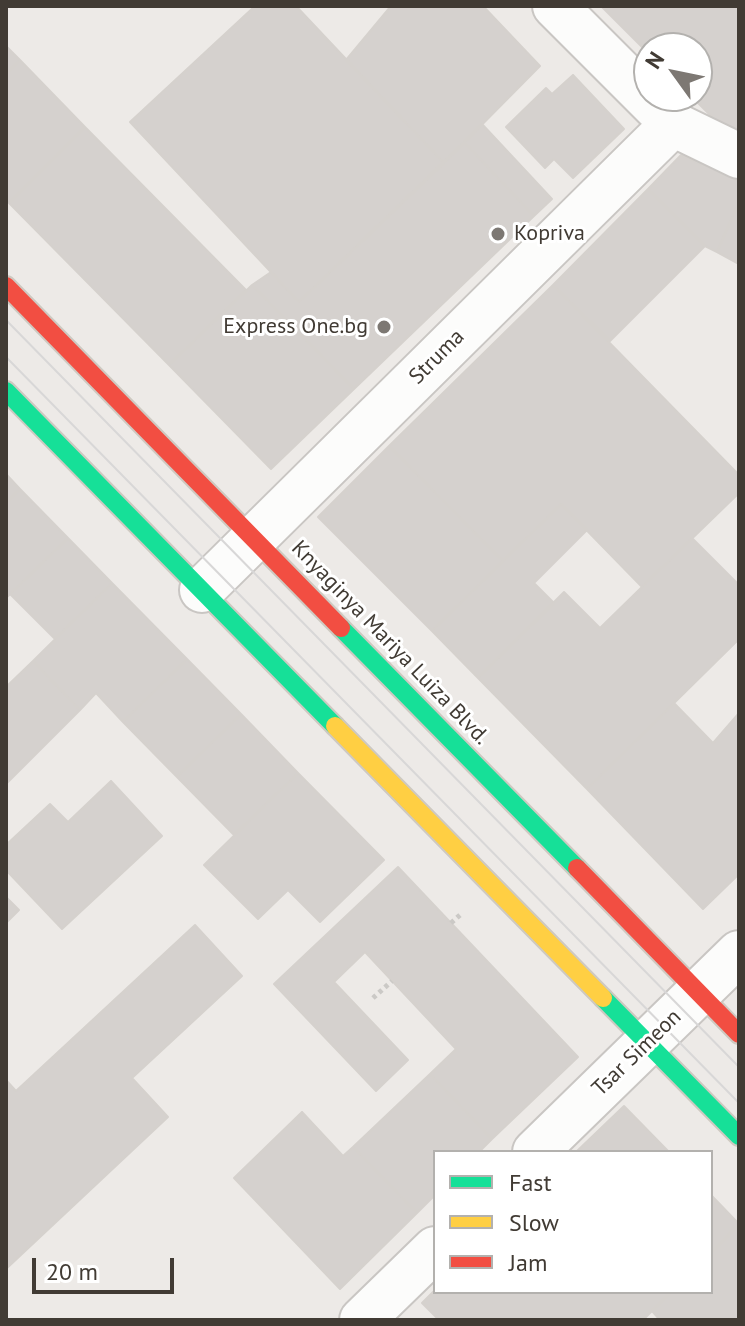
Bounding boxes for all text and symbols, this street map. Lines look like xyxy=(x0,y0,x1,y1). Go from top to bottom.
north arrow xyxy=(633,32,713,112)
text: N xyxy=(639,46,670,74)
place label: Kopriva xyxy=(514,221,585,247)
marker: Kopriva xyxy=(489,225,507,243)
place label: Express One.bg xyxy=(223,314,368,340)
marker: Express One.bg xyxy=(375,318,393,336)
street label: Struma xyxy=(404,324,470,390)
street label: Knyaginya Mariya Luiza Blvd. xyxy=(286,536,494,750)
street label: Tsar Simeon xyxy=(587,1004,687,1102)
legend xyxy=(433,1150,713,1294)
text: Fast xyxy=(509,1167,552,1198)
text: Slow xyxy=(509,1207,559,1238)
scale bar xyxy=(36,1242,178,1292)
text: Jam xyxy=(509,1247,547,1278)
text: 20 m xyxy=(46,1256,98,1287)

